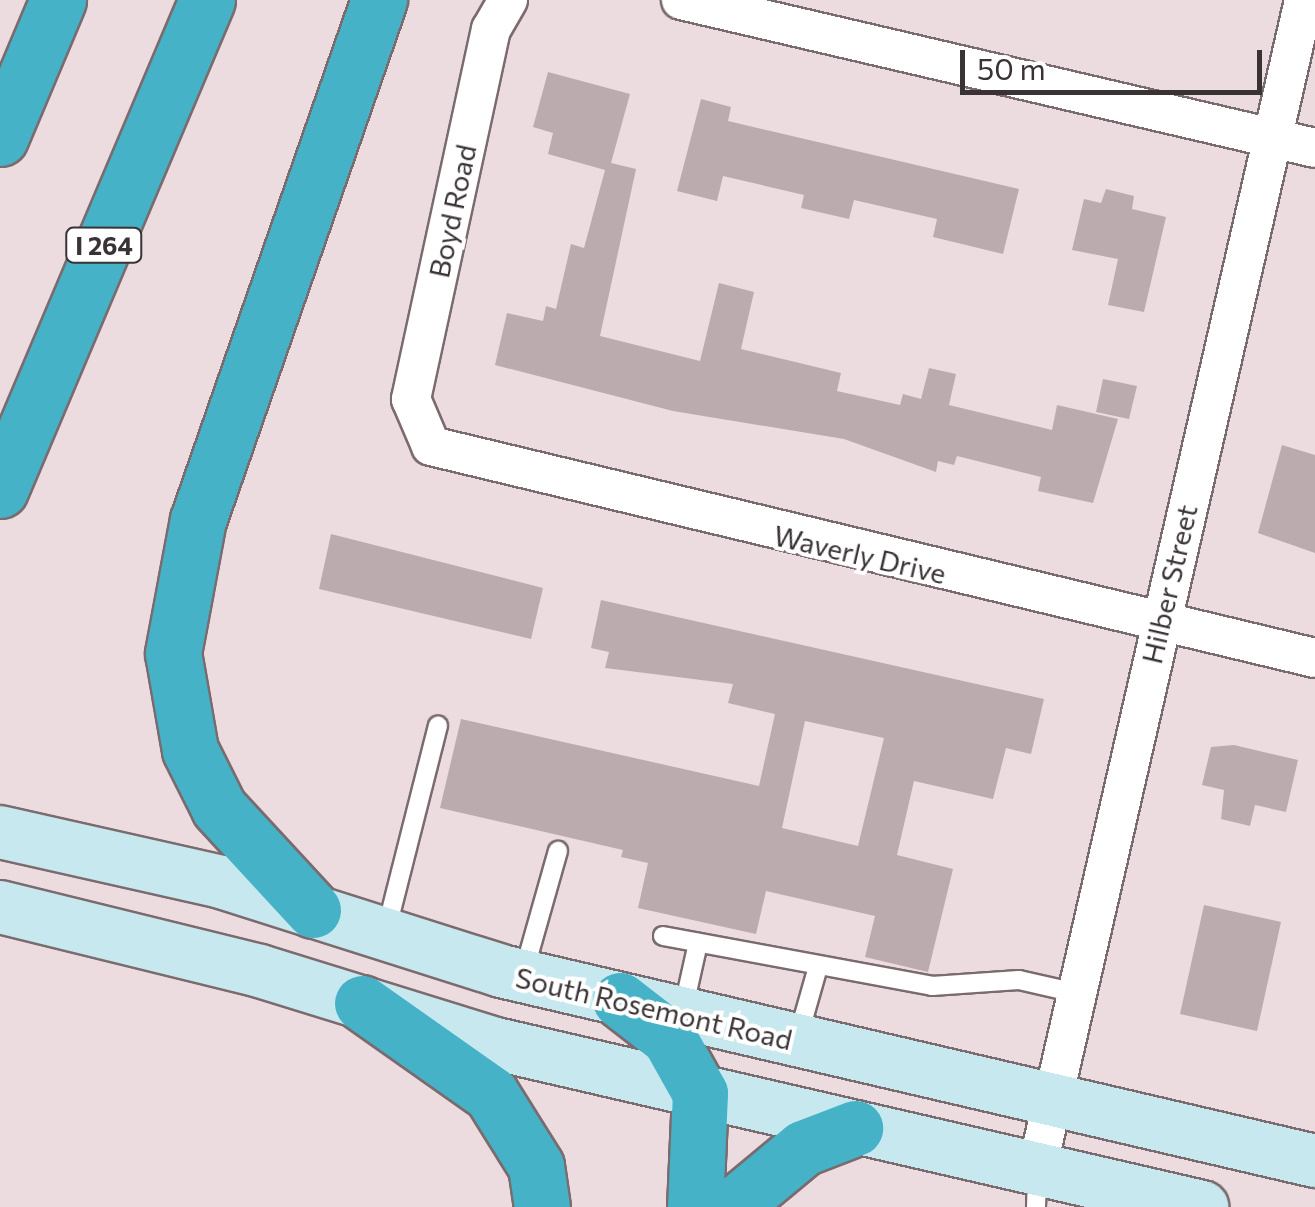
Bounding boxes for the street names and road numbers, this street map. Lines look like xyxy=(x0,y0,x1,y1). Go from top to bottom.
street label: Boyd Road xyxy=(421,141,483,281)
road number: I 264 xyxy=(64,225,144,265)
street label: Hilber Street xyxy=(1134,501,1204,667)
street label: Waverly Drive xyxy=(771,518,949,590)
street label: South Rosemont Road xyxy=(512,960,796,1056)

